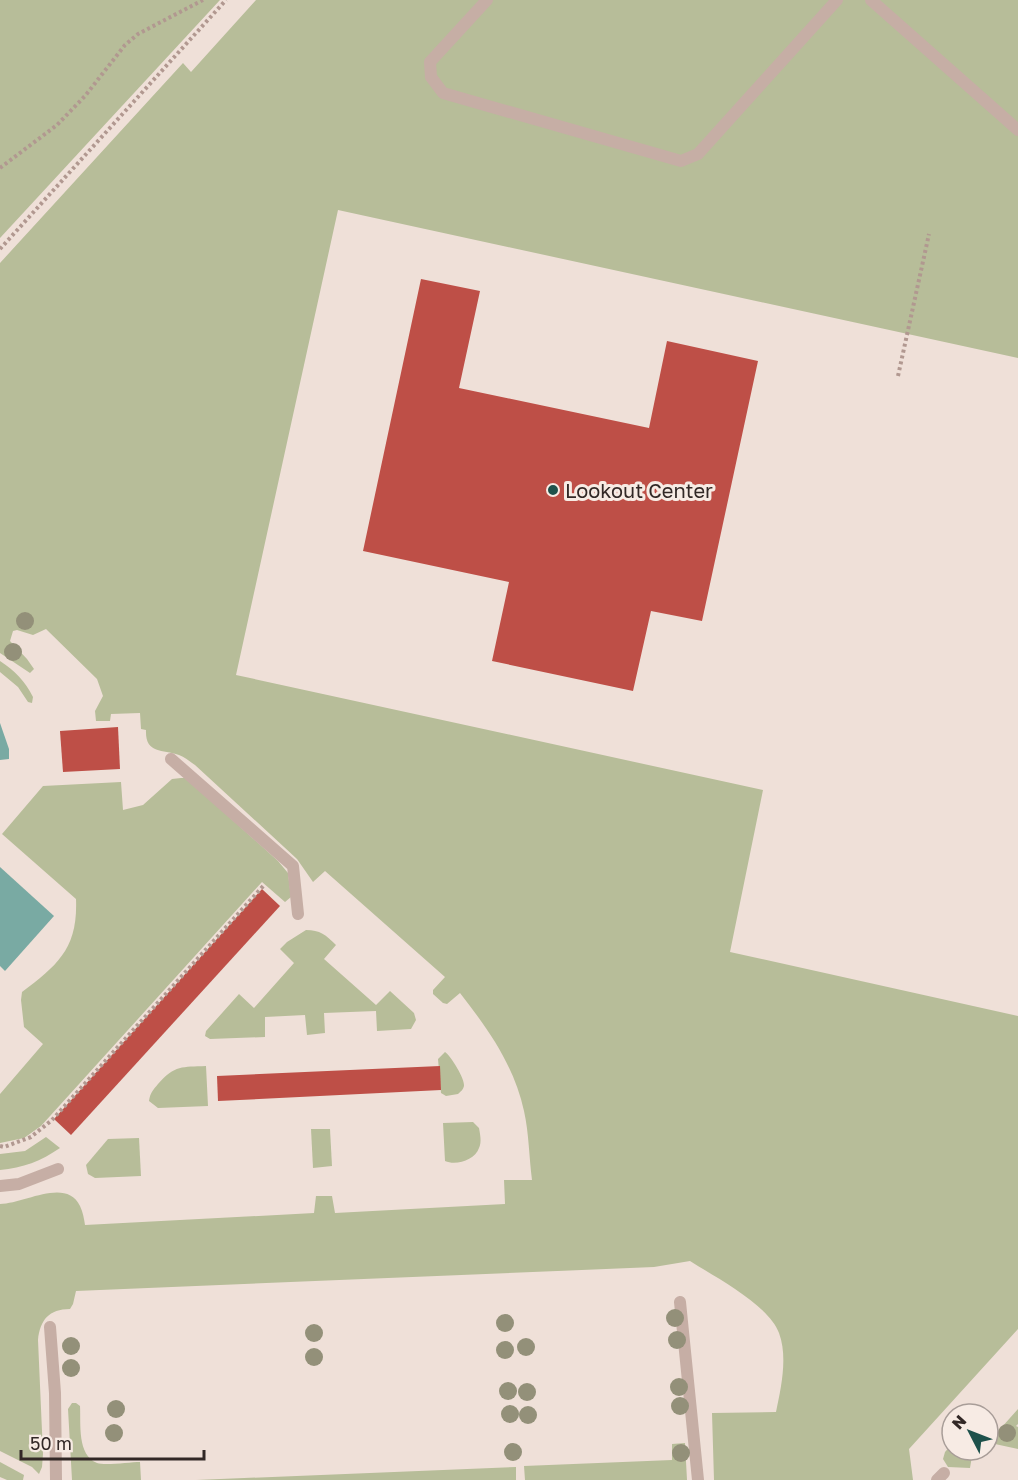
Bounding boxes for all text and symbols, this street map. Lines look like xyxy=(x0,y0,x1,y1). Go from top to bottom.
place label: Lookout Center xyxy=(565,478,713,502)
marker: Lookout Center xyxy=(546,483,560,497)
north arrow xyxy=(940,1402,1000,1462)
text: N xyxy=(947,1411,970,1433)
scale bar xyxy=(21,1423,204,1461)
text: 50 m xyxy=(30,1432,72,1454)

